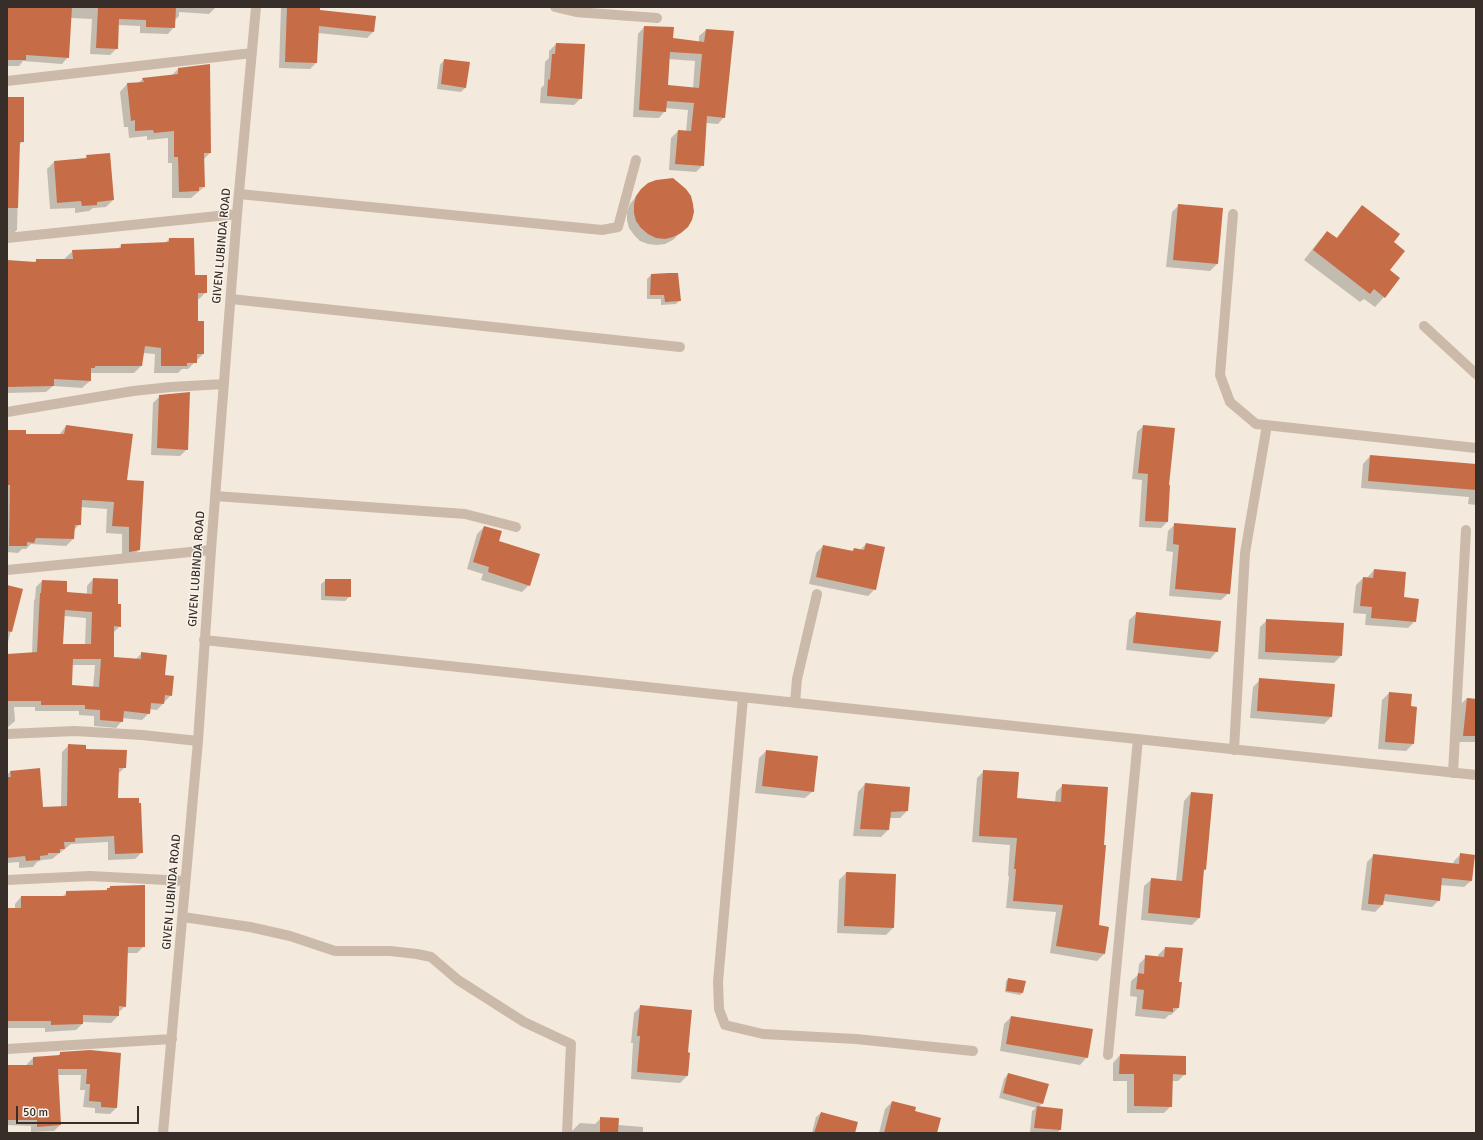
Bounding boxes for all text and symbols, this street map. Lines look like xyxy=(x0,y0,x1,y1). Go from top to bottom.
street label: GIVEN LUBINDA ROAD xyxy=(210,188,234,304)
street label: GIVEN LUBINDA ROAD xyxy=(186,511,208,627)
street label: GIVEN LUBINDA ROAD xyxy=(160,834,184,950)
scale bar xyxy=(18,1098,141,1124)
text: 50 m xyxy=(23,1105,48,1120)

